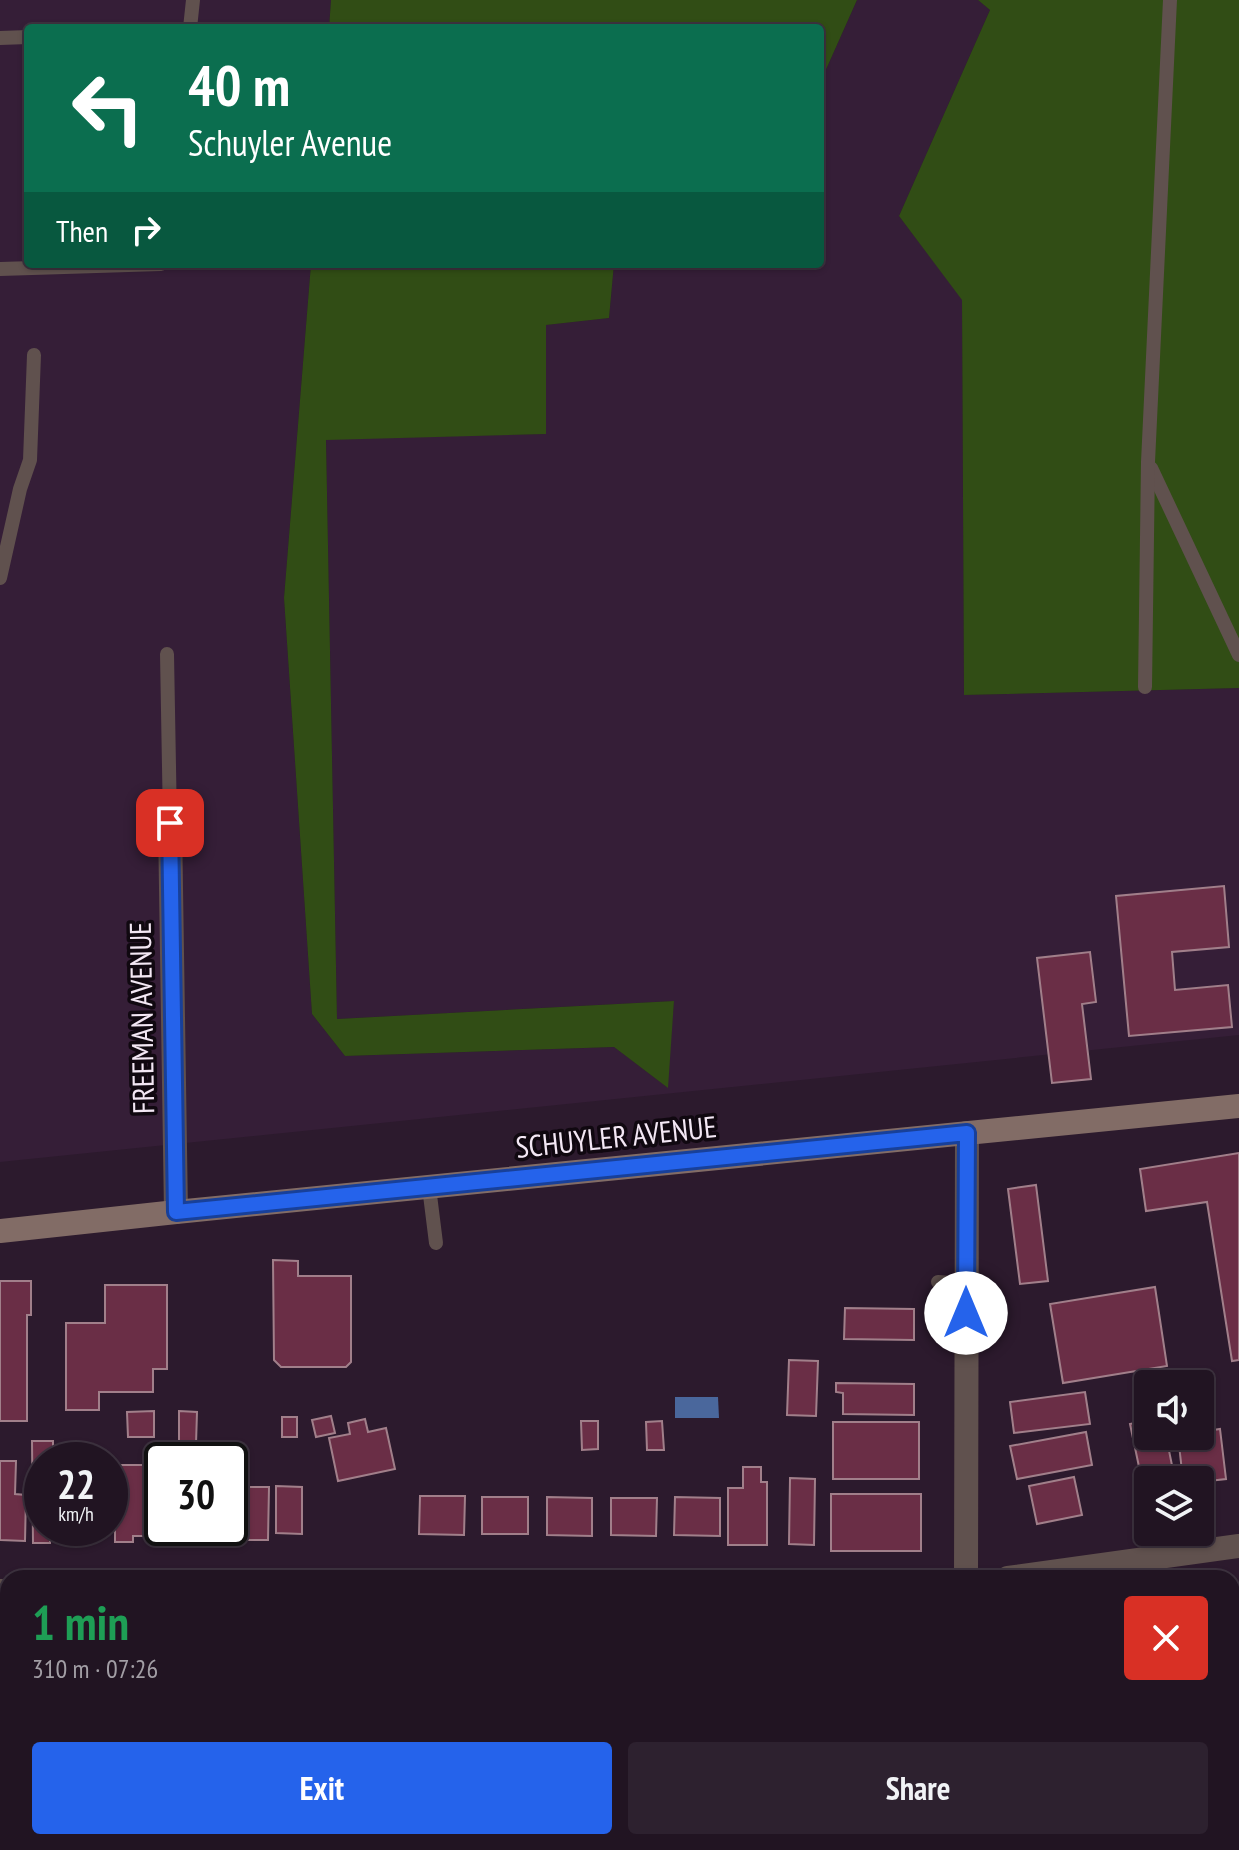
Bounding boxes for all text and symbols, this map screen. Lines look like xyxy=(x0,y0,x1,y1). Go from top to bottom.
text: 40 m xyxy=(188,49,290,121)
icon: left xyxy=(56,56,160,160)
text: Schuyler Avenue xyxy=(188,119,392,166)
icon: right xyxy=(124,208,168,252)
text: Then xyxy=(56,211,108,250)
pin xyxy=(136,789,204,857)
icon: arrive xyxy=(148,801,192,845)
street label: FREEMAN AVENUE xyxy=(120,922,162,1114)
street label: SCHUYLER AVENUE xyxy=(514,1106,718,1166)
position arrow xyxy=(924,1271,1008,1355)
map controls xyxy=(1134,1370,1214,1546)
button: sound xyxy=(1134,1370,1214,1450)
speed limit sign: 30 xyxy=(144,1442,248,1546)
text: 22 xyxy=(57,1458,95,1510)
button: layers xyxy=(1134,1466,1214,1546)
text: km/h xyxy=(58,1501,94,1527)
text: 1 min xyxy=(32,1591,129,1653)
button: close xyxy=(1124,1596,1208,1680)
text: 310 m · 07:26 xyxy=(32,1652,158,1685)
button: Exit xyxy=(32,1742,612,1834)
button: Share xyxy=(628,1742,1208,1834)

